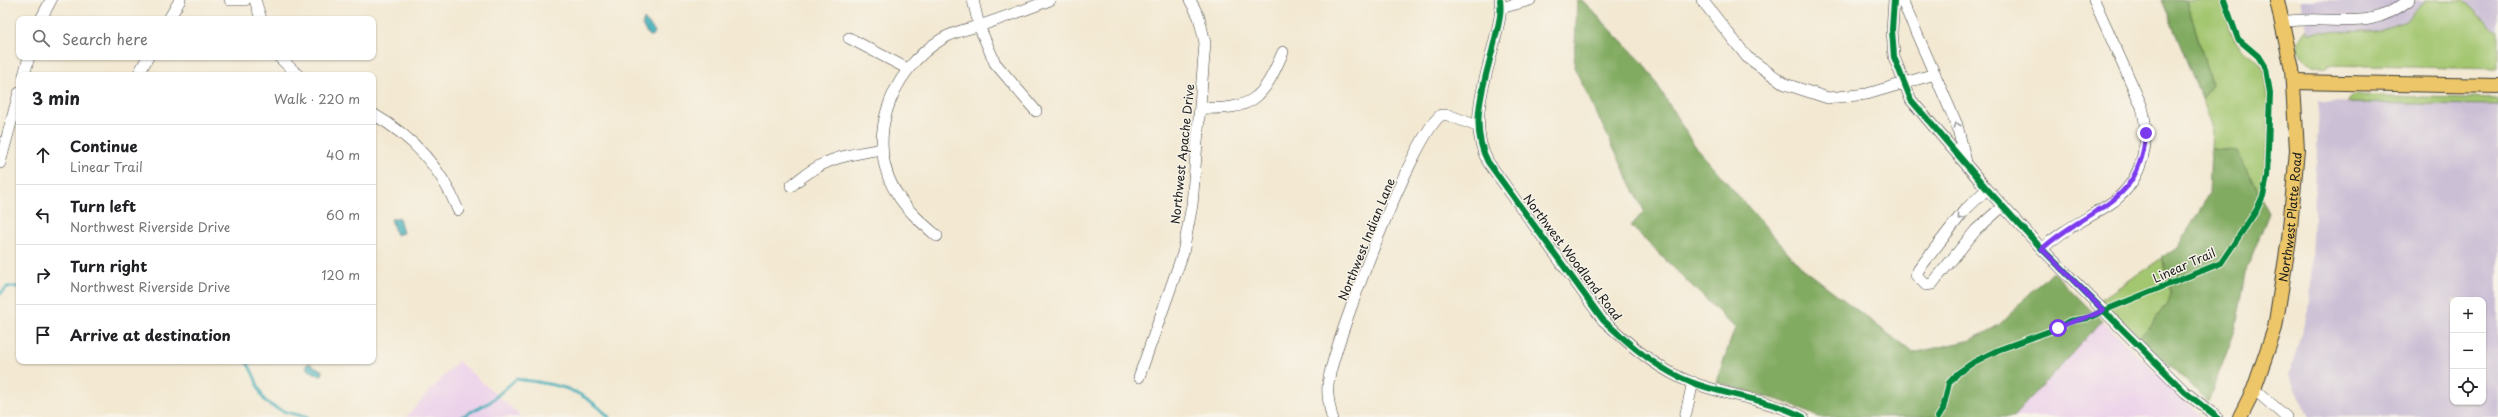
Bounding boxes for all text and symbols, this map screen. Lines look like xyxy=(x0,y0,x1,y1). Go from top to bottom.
search box xyxy=(16,16,376,60)
icon: search xyxy=(30,27,52,49)
text: Search here xyxy=(62,27,148,50)
street label: Northwest Apache Drive xyxy=(1166,83,1198,225)
text: 3 min xyxy=(32,85,80,111)
text: Walk · 220 m xyxy=(274,89,360,108)
one-way arrow xyxy=(1953,121,1961,128)
route end xyxy=(2137,124,2155,142)
text: Continue xyxy=(70,134,138,157)
icon: ahead xyxy=(32,144,54,166)
text: 40 m xyxy=(326,145,360,164)
street label: Northwest Platte Road xyxy=(2273,151,2306,283)
text: Linear Trail xyxy=(70,157,143,176)
street label: Northwest Indian Lane xyxy=(1333,175,1399,303)
street label: Northwest Woodland Road xyxy=(1519,190,1627,324)
text: Turn left xyxy=(70,194,136,217)
icon: left xyxy=(32,204,54,226)
text: 60 m xyxy=(326,205,360,224)
one-way arrow xyxy=(1957,212,1964,219)
text: Northwest Riverside Drive xyxy=(70,217,230,236)
street label: Linear Trail xyxy=(2150,243,2218,287)
text: Turn right xyxy=(70,254,147,277)
icon: right xyxy=(32,264,54,286)
text: 120 m xyxy=(321,265,360,284)
text: Northwest Riverside Drive xyxy=(70,277,230,296)
map controls xyxy=(2450,297,2486,405)
button: + xyxy=(2450,297,2486,333)
route start xyxy=(2049,319,2067,337)
text: Arrive at destination xyxy=(70,323,231,346)
icon: arrive xyxy=(32,324,54,346)
button: − xyxy=(2450,333,2486,369)
button: locate xyxy=(2450,369,2486,405)

